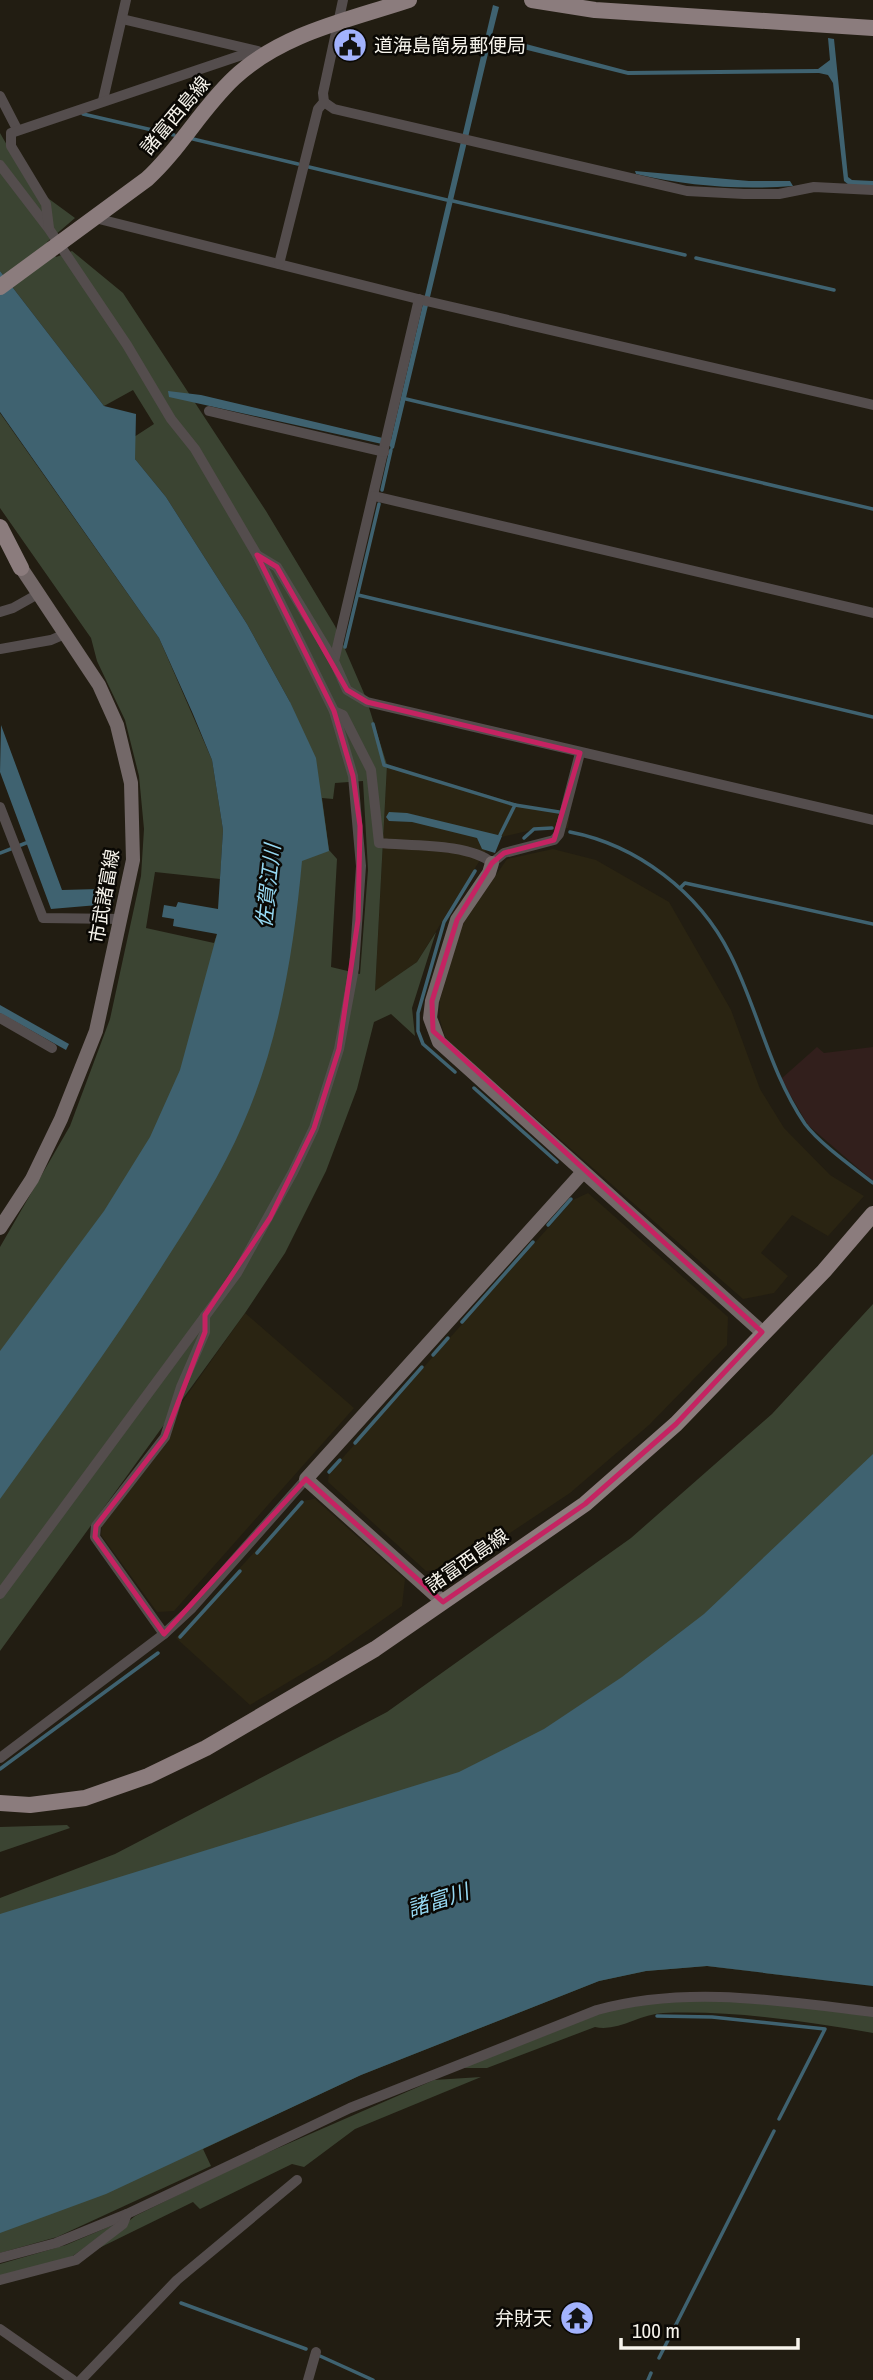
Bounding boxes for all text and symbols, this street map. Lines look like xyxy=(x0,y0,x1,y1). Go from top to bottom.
public building icon: 道海島簡易郵便局 xyxy=(331,26,369,64)
place label: 道海島簡易郵便局 xyxy=(374,32,526,58)
street label: 諸富西島線 xyxy=(135,70,215,160)
water label: 佐賀江川 xyxy=(249,841,287,929)
street label: 市武諸富線 xyxy=(83,847,125,945)
street label: 諸富西島線 xyxy=(421,1522,513,1598)
water label: 諸富川 xyxy=(404,1876,474,1924)
temple icon: 弁財天 xyxy=(558,2299,596,2337)
place label: 弁財天 xyxy=(495,2305,552,2331)
scale bar xyxy=(621,2306,798,2350)
text: 100 m xyxy=(632,2316,680,2345)

